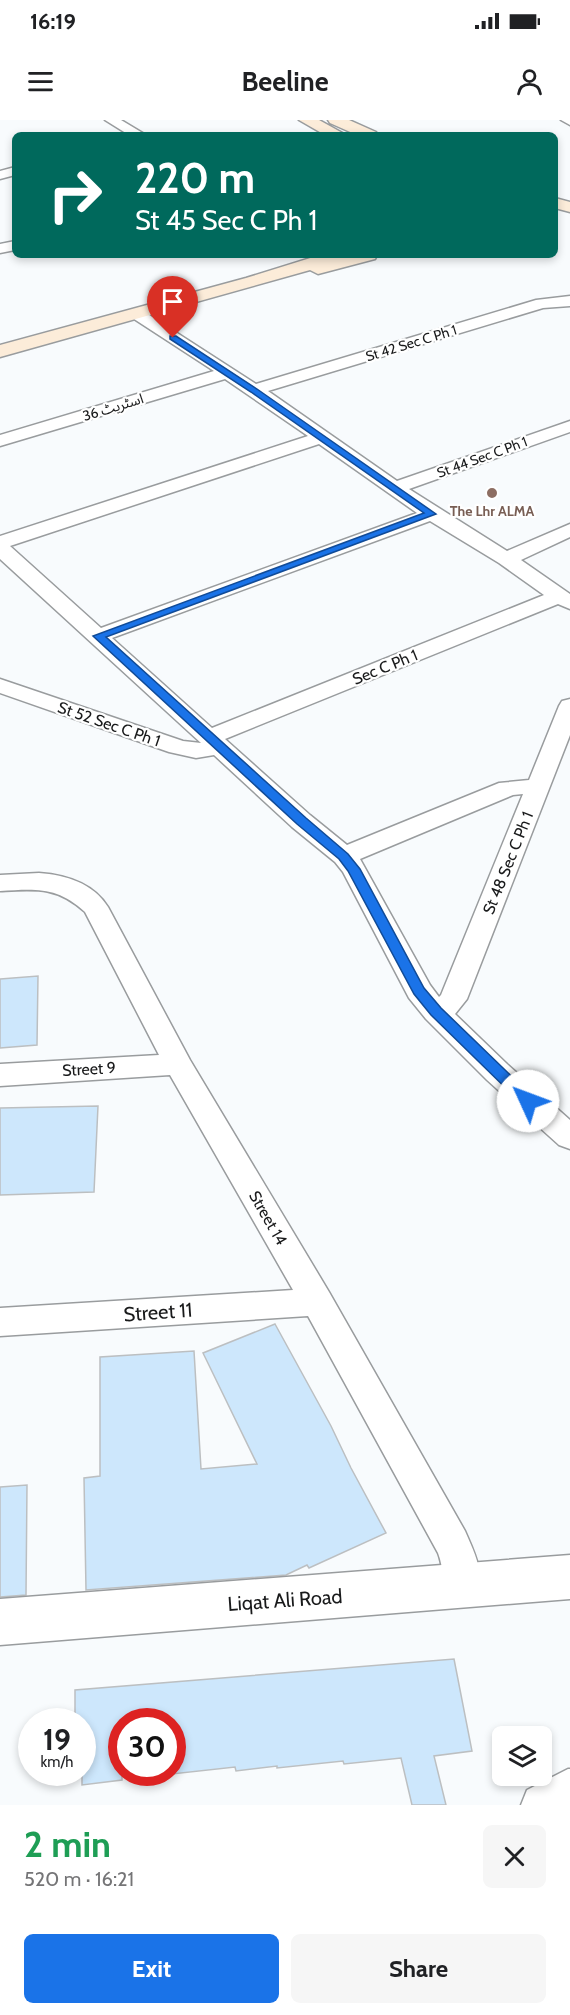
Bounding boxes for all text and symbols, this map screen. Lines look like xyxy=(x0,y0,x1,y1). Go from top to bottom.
text: 16:19 xyxy=(30,8,76,35)
icon: menu xyxy=(24,65,57,98)
text: Beeline xyxy=(241,65,329,98)
icon: person xyxy=(513,65,546,98)
text: 220 m xyxy=(135,152,255,204)
icon: right xyxy=(36,156,114,234)
text: St 45 Sec C Ph 1 xyxy=(135,204,317,237)
pin xyxy=(147,276,198,338)
icon: arrive xyxy=(156,285,189,318)
street label: St 42 Sec C Ph 1 xyxy=(363,321,459,365)
street label: اسٹریٹ 36 xyxy=(80,389,146,425)
street label: St 44 Sec C Ph 1 xyxy=(434,432,530,482)
marker: The Lhr ALMA xyxy=(485,486,499,500)
place label: The Lhr ALMA xyxy=(450,502,534,520)
street label: Sec C Ph 1 xyxy=(350,645,420,689)
street label: St 52 Sec C Ph 1 xyxy=(55,698,163,750)
street label: St 48 Sec C Ph 1 xyxy=(479,809,537,917)
street label: Street 9 xyxy=(62,1058,116,1080)
position arrow xyxy=(496,1069,560,1133)
street label: Street 14 xyxy=(245,1188,291,1248)
street label: Street 11 xyxy=(123,1298,193,1326)
street label: Liqat Ali Road xyxy=(227,1584,343,1616)
speed limit sign: 30 xyxy=(108,1708,186,1786)
text: 19 xyxy=(43,1721,71,1758)
map controls xyxy=(492,1726,552,1786)
button: layers xyxy=(492,1726,552,1786)
text: km/h xyxy=(41,1753,73,1771)
text: 2 min xyxy=(24,1822,111,1866)
button: close xyxy=(483,1825,546,1888)
text: 520 m · 16:21 xyxy=(24,1867,134,1891)
button: Exit xyxy=(24,1934,279,2003)
button: Share xyxy=(291,1934,546,2003)

